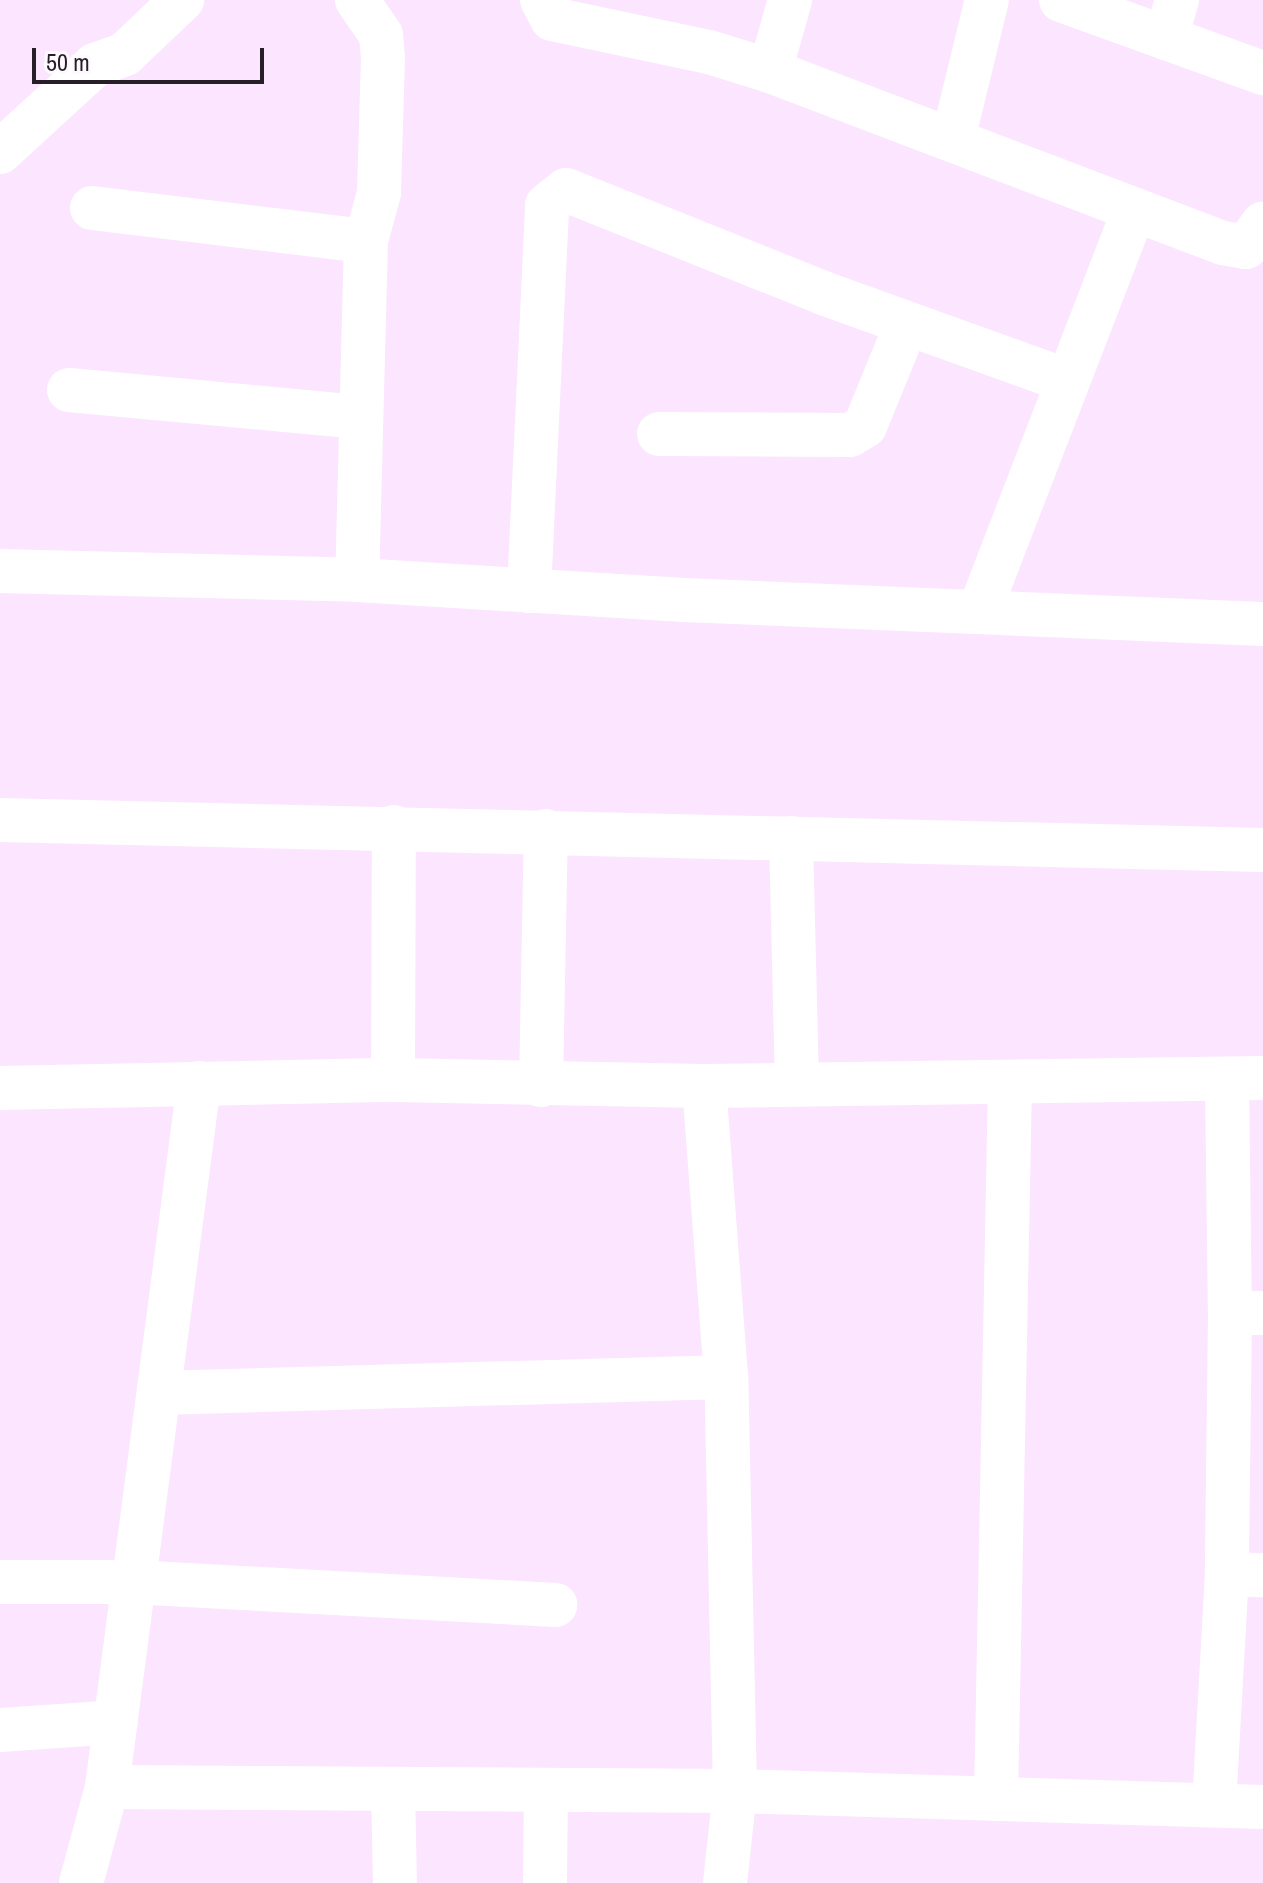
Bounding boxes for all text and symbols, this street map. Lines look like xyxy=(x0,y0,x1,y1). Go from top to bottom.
scale bar xyxy=(36,32,268,82)
text: 50 m xyxy=(46,46,90,78)

